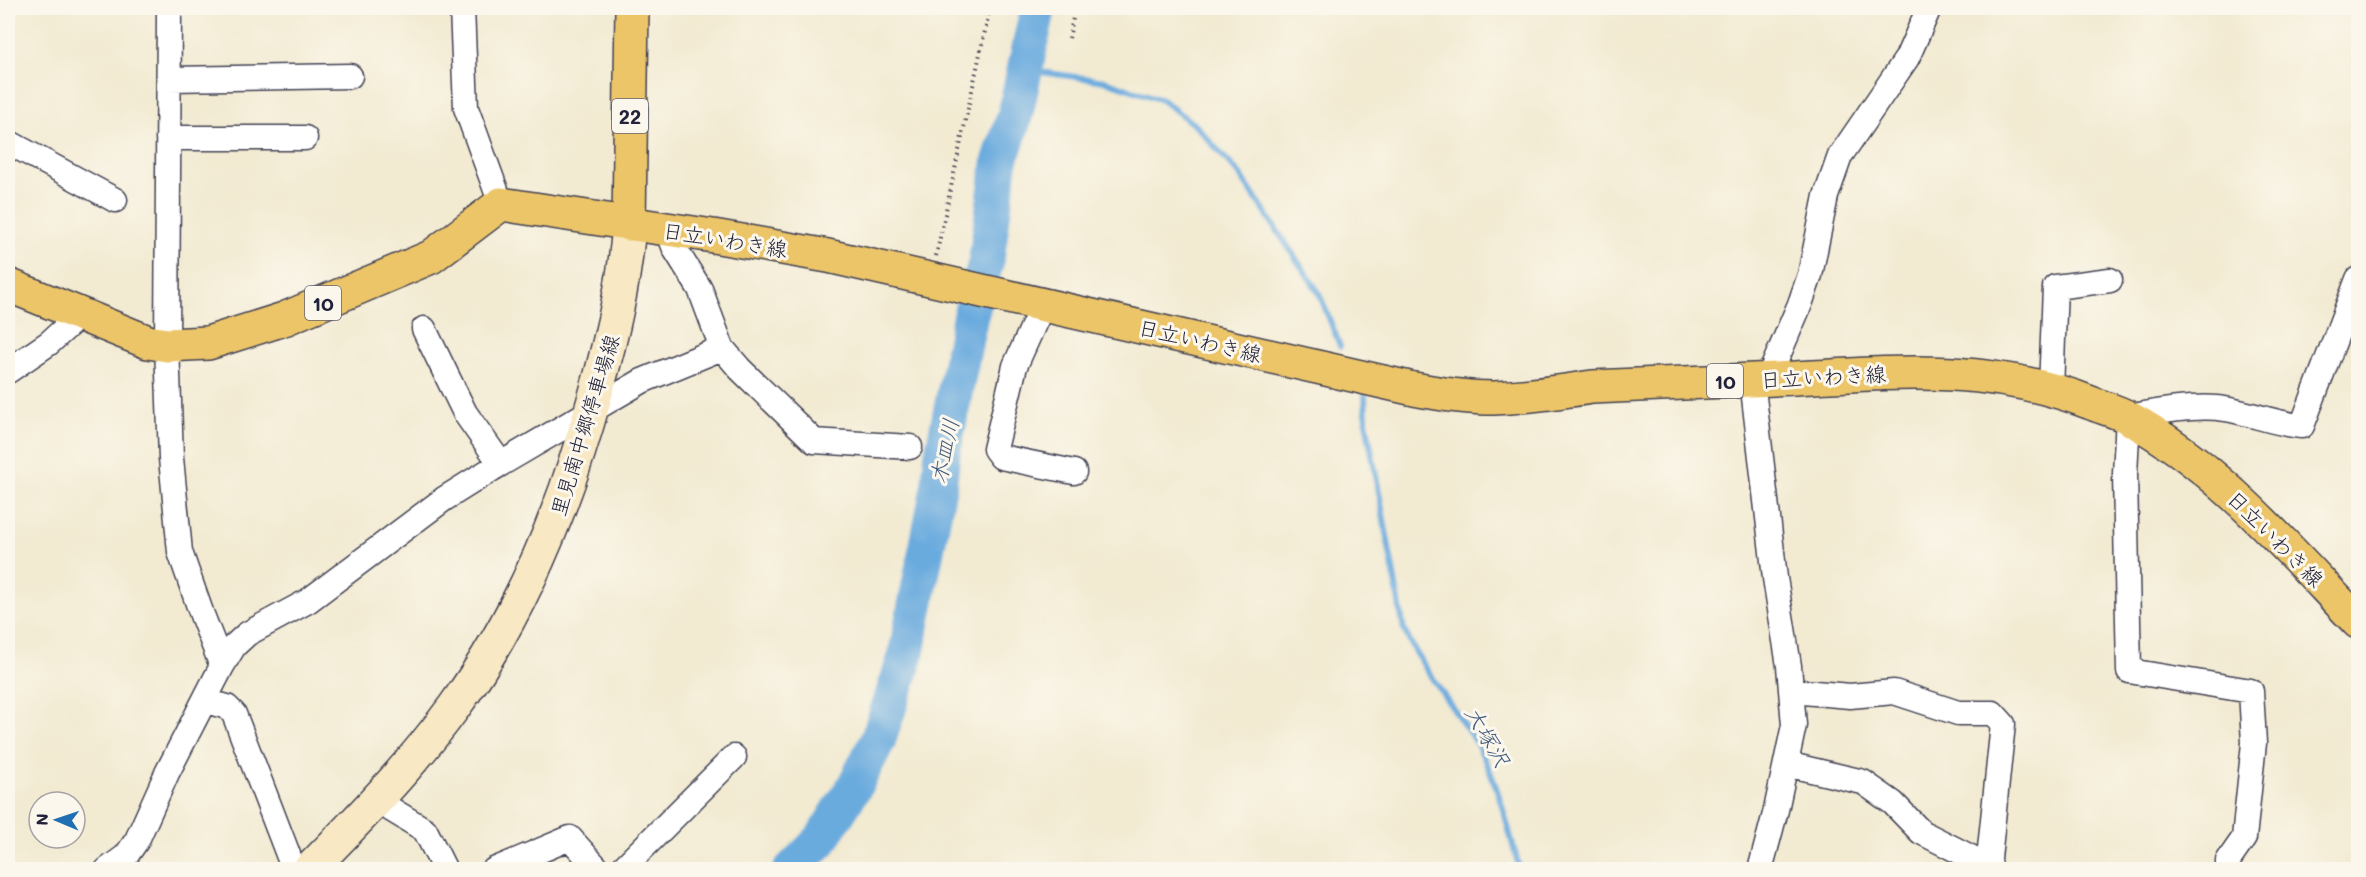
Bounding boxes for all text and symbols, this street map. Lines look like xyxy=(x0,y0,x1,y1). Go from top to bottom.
road number: 22 xyxy=(612,99,648,133)
street label: 日立いわき線 xyxy=(661,216,789,262)
road number: 10 xyxy=(305,286,341,320)
street label: 日立いわき線 xyxy=(1136,313,1264,367)
street label: 里見南中郷停車場線 xyxy=(543,331,625,519)
street label: 日立いわき線 xyxy=(1759,359,1887,393)
road number: 10 xyxy=(1707,364,1743,398)
water label: 木皿川 xyxy=(923,416,965,486)
street label: 日立いわき線 xyxy=(2222,484,2330,592)
water label: 大塚沢 xyxy=(1459,700,1518,773)
north arrow xyxy=(27,790,87,850)
text: N xyxy=(31,813,52,826)

